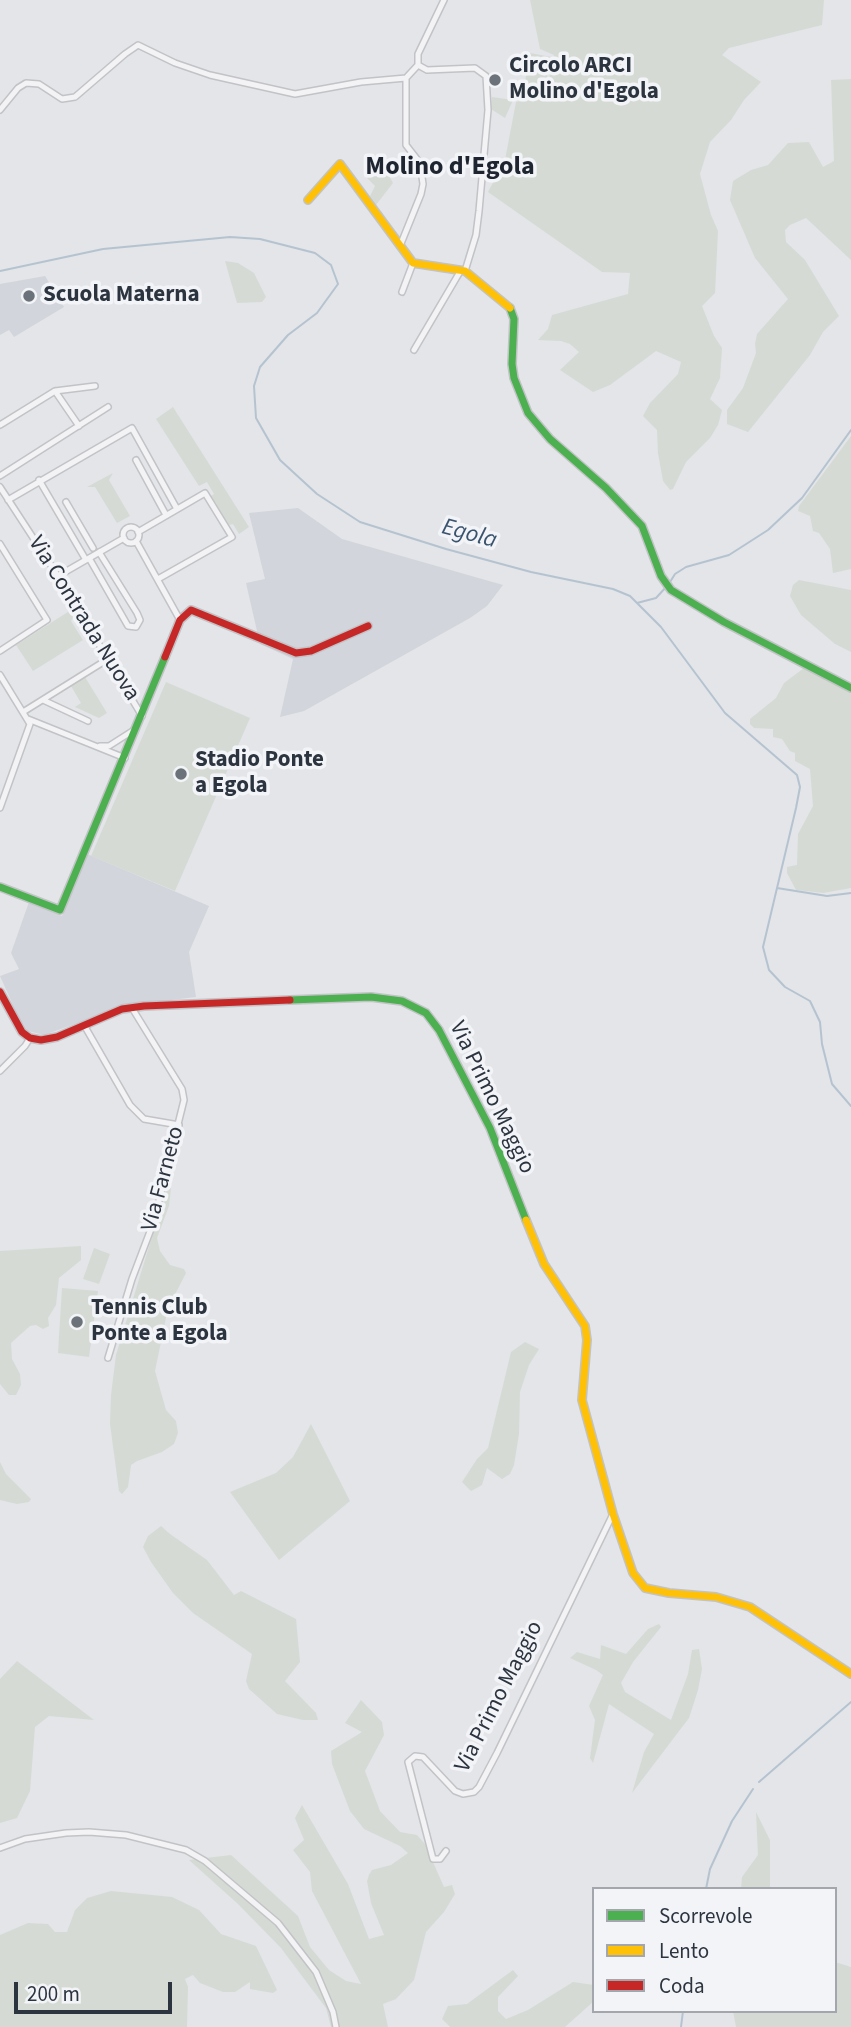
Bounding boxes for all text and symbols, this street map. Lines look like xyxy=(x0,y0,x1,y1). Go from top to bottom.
place label: Circolo ARCI Molino d'Egola xyxy=(509,53,659,107)
marker: Circolo ARCI Molino d'Egola xyxy=(487,72,503,88)
district label: Molino d'Egola xyxy=(365,152,535,184)
place label: Scuola Materna xyxy=(43,282,200,310)
marker: Scuola Materna xyxy=(21,288,37,304)
water label: Egola xyxy=(438,514,500,556)
street label: Via Contrada Nuova xyxy=(21,531,145,707)
place label: Stadio Ponte a Egola xyxy=(195,747,324,801)
marker: Stadio Ponte a Egola xyxy=(173,766,189,782)
street label: Via Primo Maggio xyxy=(442,1017,540,1179)
street label: Via Farneto xyxy=(137,1123,191,1235)
place label: Tennis Club Ponte a Egola xyxy=(91,1295,228,1349)
marker: Tennis Club Ponte a Egola xyxy=(69,1314,85,1330)
street label: Via Primo Maggio xyxy=(450,1617,550,1777)
legend xyxy=(592,1887,837,2013)
text: Scorrevole xyxy=(659,1901,753,1931)
text: Lento xyxy=(659,1936,709,1966)
scale bar xyxy=(18,1968,175,2012)
text: Coda xyxy=(659,1971,705,2001)
text: 200 m xyxy=(27,1979,80,2009)

